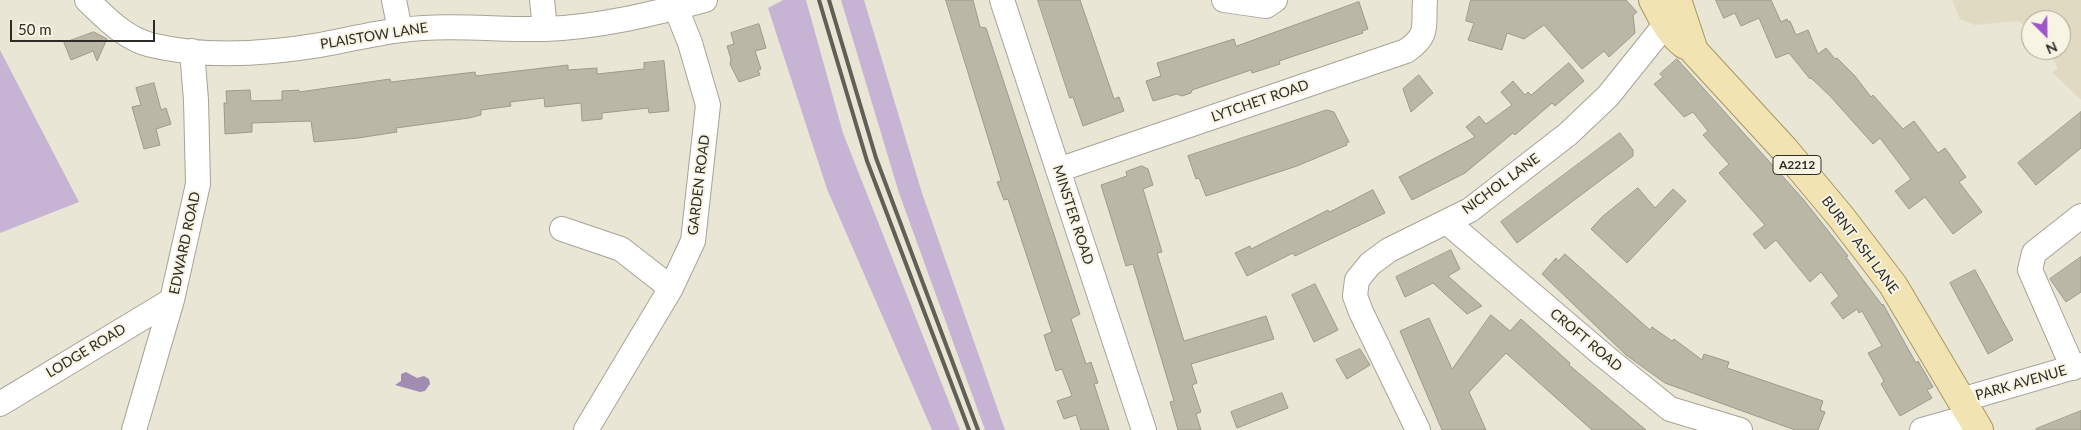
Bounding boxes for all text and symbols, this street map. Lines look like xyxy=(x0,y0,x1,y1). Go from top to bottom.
scale bar xyxy=(12,10,158,42)
north arrow xyxy=(2021,10,2071,60)
street label: PLAISTOW LANE xyxy=(319,19,429,53)
text: 50 m xyxy=(18,20,52,38)
text: N xyxy=(2043,38,2060,58)
street label: LYTCHET ROAD xyxy=(1209,76,1311,126)
street label: GARDEN ROAD xyxy=(684,134,714,236)
street label: NICHOL LANE xyxy=(1459,150,1543,218)
road number: A2212 xyxy=(1773,156,1821,174)
street label: MINSTER ROAD xyxy=(1049,163,1097,267)
street label: EDWARD ROAD xyxy=(166,190,204,296)
street label: BURNT ASH LANE xyxy=(1818,193,1902,297)
street label: CROFT ROAD xyxy=(1547,305,1625,375)
street label: LODGE ROAD xyxy=(43,321,129,381)
street label: PARK AVENUE xyxy=(1973,362,2069,404)

